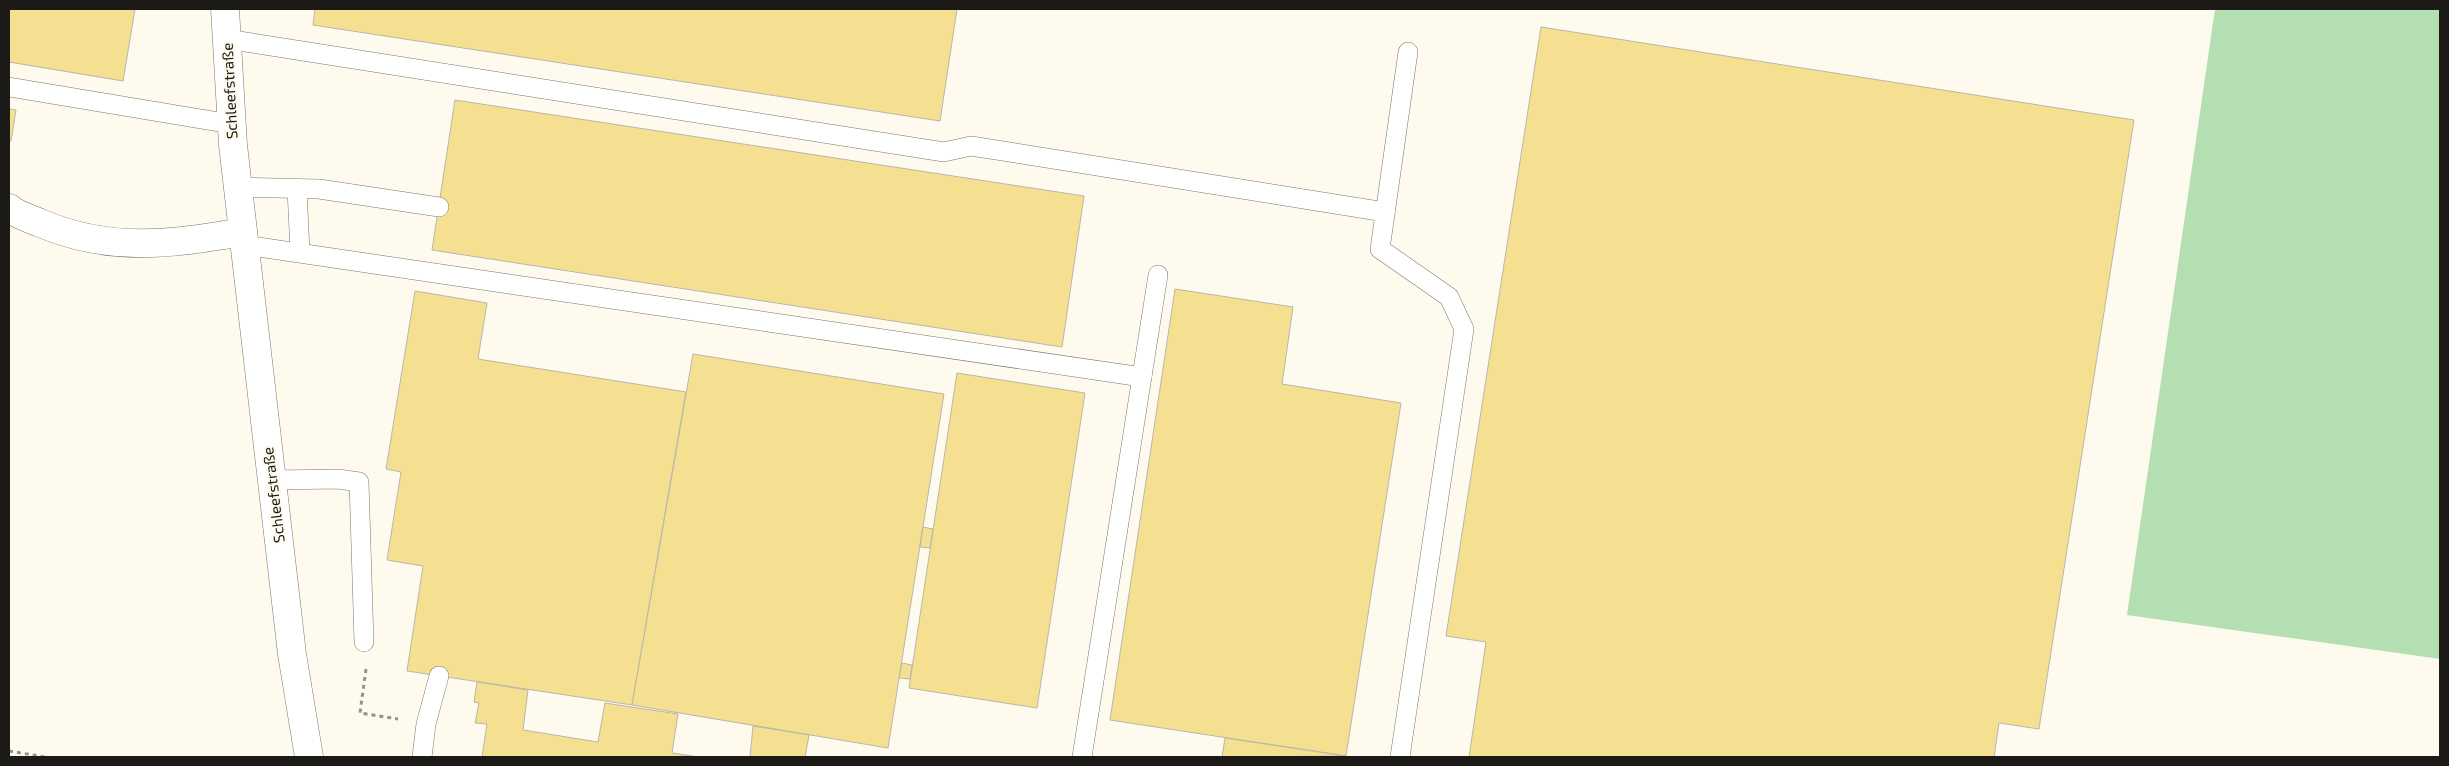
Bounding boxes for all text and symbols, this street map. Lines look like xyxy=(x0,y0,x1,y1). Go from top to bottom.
street label: Schleefstraße xyxy=(217,42,241,140)
street label: Schleefstraße xyxy=(258,446,288,544)

